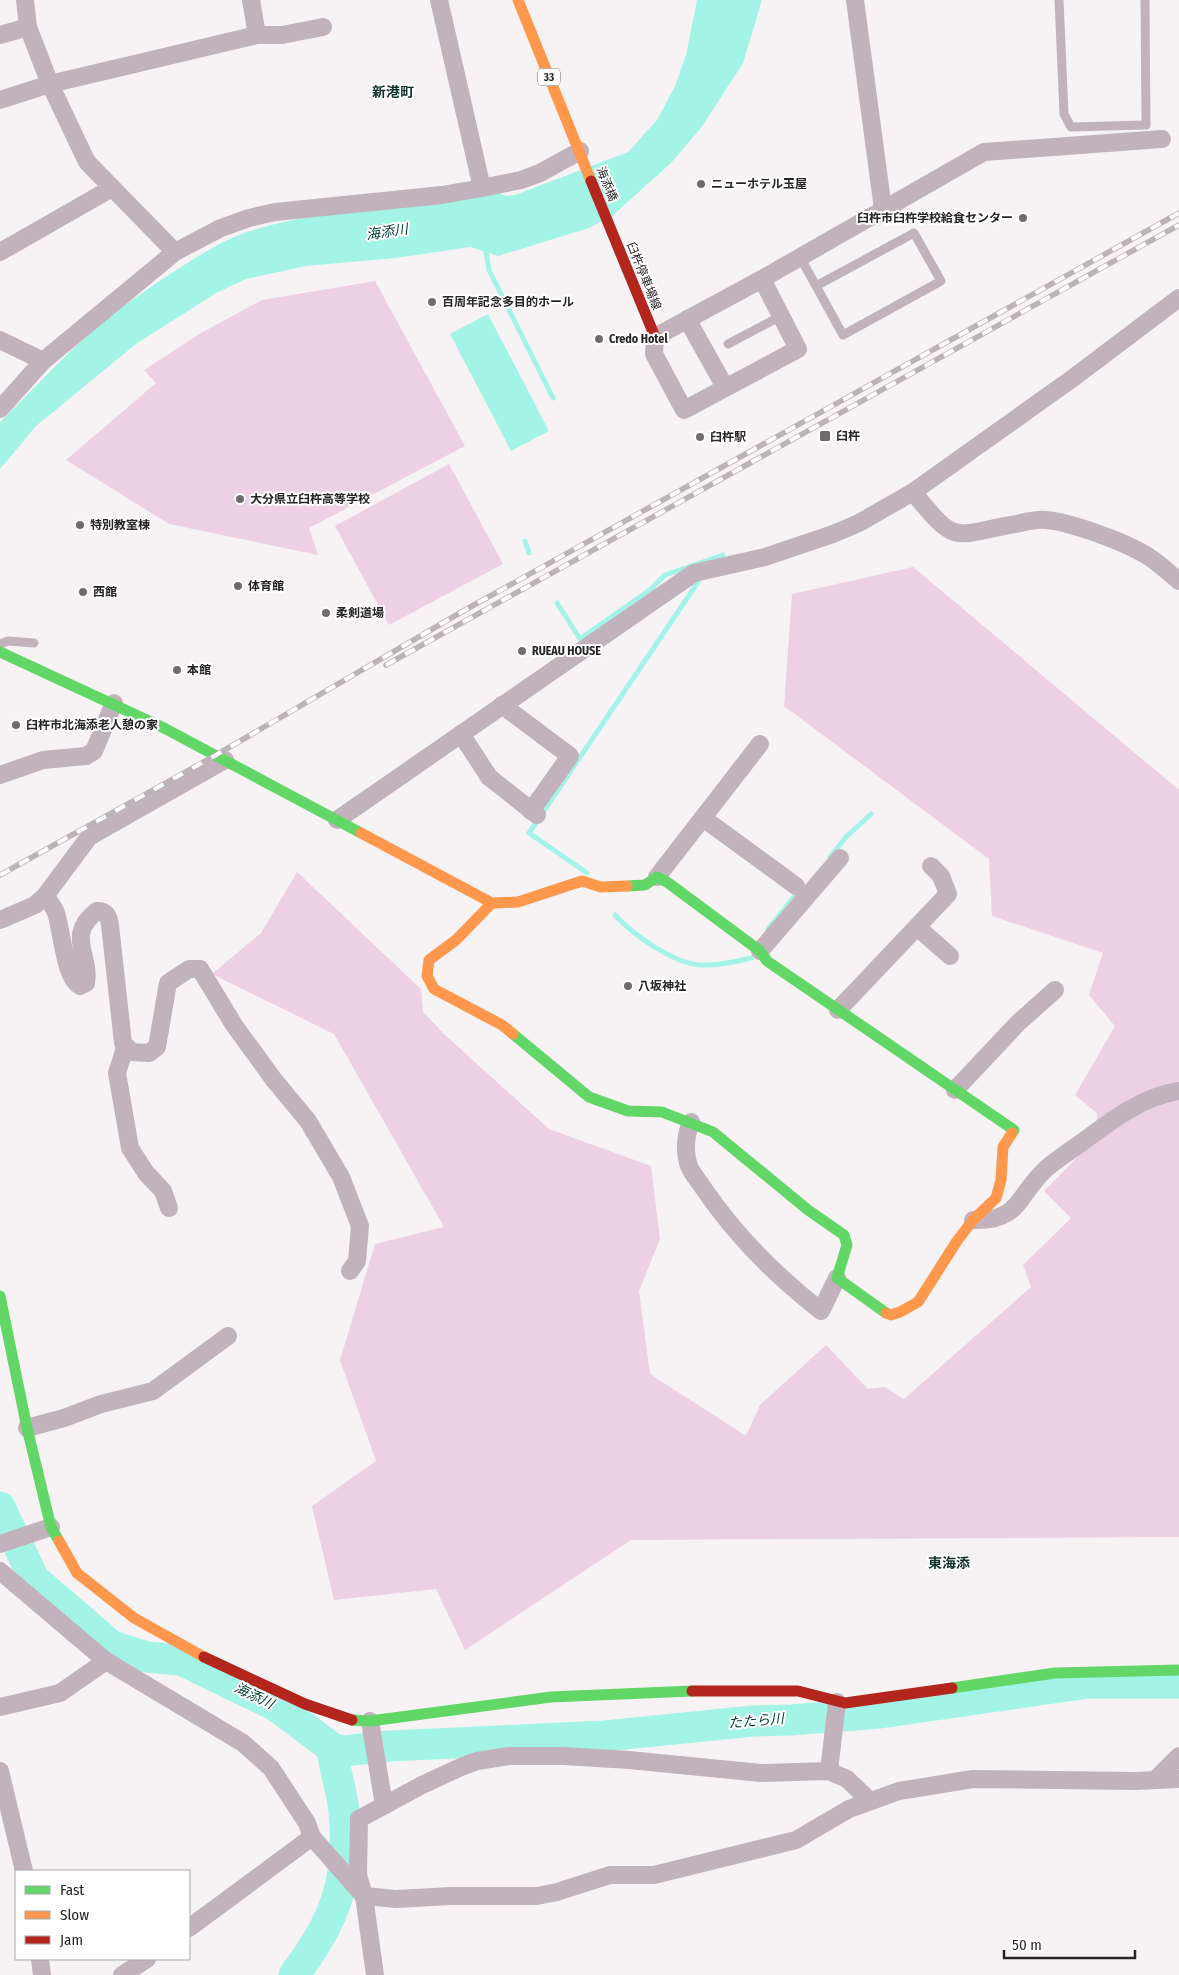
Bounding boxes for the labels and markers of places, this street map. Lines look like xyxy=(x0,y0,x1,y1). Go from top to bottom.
place label: ニューホテル玉屋 xyxy=(711,177,807,191)
marker: ニューホテル玉屋 xyxy=(695,178,707,190)
place label: 臼杵市臼杵学校給食センター xyxy=(857,211,1013,225)
marker: 臼杵市臼杵学校給食センター xyxy=(1017,212,1029,224)
place label: 百周年記念多目的ホール xyxy=(442,295,574,309)
marker: 百周年記念多目的ホール xyxy=(426,296,438,308)
place label: Credo Hotel xyxy=(609,332,668,346)
marker: Credo Hotel xyxy=(593,333,605,345)
marker: 臼杵 xyxy=(818,429,832,443)
place label: 臼杵 xyxy=(836,429,860,443)
place label: 臼杵駅 xyxy=(710,430,746,444)
marker: 臼杵駅 xyxy=(694,431,706,443)
place label: 大分県立臼杵高等学校 xyxy=(250,492,370,506)
marker: 大分県立臼杵高等学校 xyxy=(234,493,246,505)
place label: 特別教室棟 xyxy=(90,518,150,532)
marker: 特別教室棟 xyxy=(74,519,86,531)
place label: 体育館 xyxy=(248,579,284,593)
marker: 体育館 xyxy=(232,580,244,592)
place label: 西館 xyxy=(93,585,117,599)
marker: 西館 xyxy=(77,586,89,598)
place label: 柔剣道場 xyxy=(336,606,384,620)
marker: 柔剣道場 xyxy=(320,607,332,619)
place label: RUEAU HOUSE xyxy=(532,644,601,658)
marker: RUEAU HOUSE xyxy=(516,645,528,657)
place label: 本館 xyxy=(187,663,211,677)
marker: 本館 xyxy=(171,664,183,676)
place label: 臼杵市北海添老人憩の家 xyxy=(26,718,158,732)
marker: 臼杵市北海添老人憩の家 xyxy=(10,719,22,731)
place label: 八坂神社 xyxy=(638,979,686,993)
marker: 八坂神社 xyxy=(622,980,634,992)

